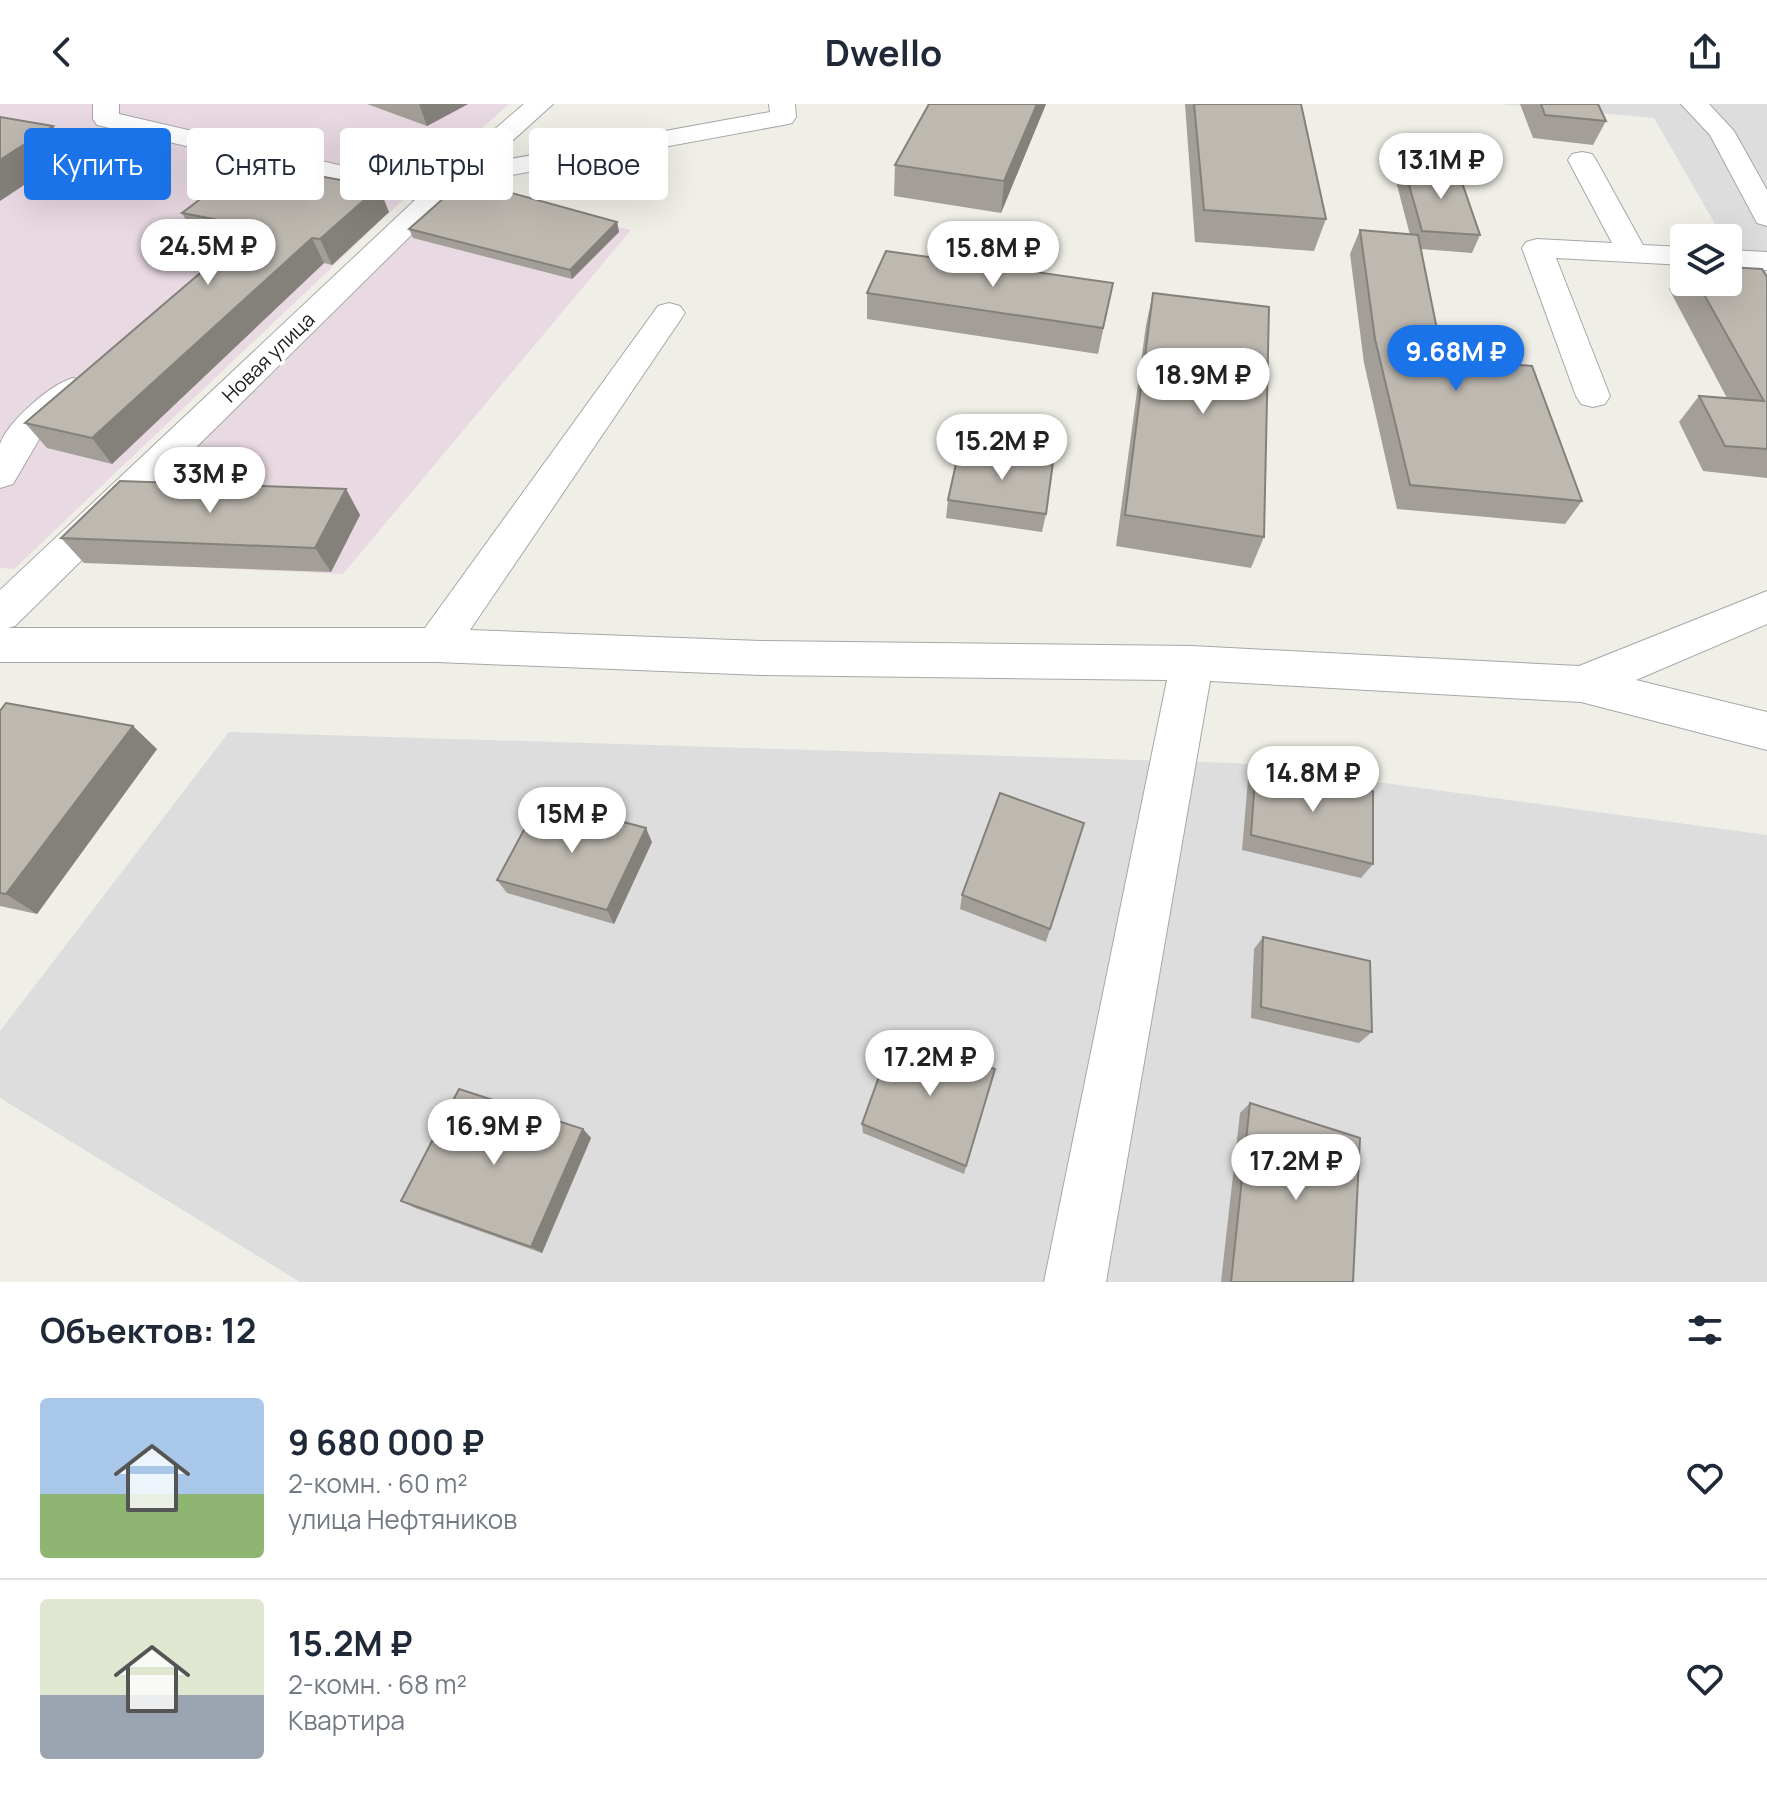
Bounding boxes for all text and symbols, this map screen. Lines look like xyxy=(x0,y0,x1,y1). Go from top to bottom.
text: Dwello xyxy=(825,28,942,77)
icon: back xyxy=(40,30,84,74)
icon: share xyxy=(1683,30,1727,74)
chip: Купить xyxy=(24,128,171,200)
chip: Снять xyxy=(187,128,324,200)
chip: Фильтры xyxy=(340,128,513,200)
chip: Новое xyxy=(529,128,668,200)
pin: 13.1M ₽ xyxy=(1367,133,1515,201)
text: 13.1M ₽ xyxy=(1397,141,1485,177)
pin: 24.5M ₽ xyxy=(134,219,282,287)
pin: 15.8M ₽ xyxy=(919,221,1067,289)
map controls xyxy=(1670,224,1742,296)
button: layers xyxy=(1670,224,1742,296)
text: 24.5M ₽ xyxy=(159,227,257,263)
text: 15.8M ₽ xyxy=(945,229,1041,265)
street label: Новая улица xyxy=(216,306,320,408)
pin: 9.68M ₽ xyxy=(1382,325,1530,393)
text: 9.68M ₽ xyxy=(1405,333,1507,369)
pin: 18.9M ₽ xyxy=(1129,348,1277,416)
text: 18.9M ₽ xyxy=(1155,356,1251,392)
pin: 15.2M ₽ xyxy=(928,414,1076,482)
text: 15.2M ₽ xyxy=(954,422,1050,458)
pin: 33M ₽ xyxy=(154,447,266,515)
text: 33M ₽ xyxy=(172,455,248,491)
pin: 14.8M ₽ xyxy=(1239,746,1387,814)
text: 14.8M ₽ xyxy=(1265,754,1361,790)
pin: 15M ₽ xyxy=(516,787,628,855)
text: 15M ₽ xyxy=(536,795,608,831)
pin: 17.2M ₽ xyxy=(856,1030,1004,1098)
text: 17.2M ₽ xyxy=(883,1038,977,1074)
pin: 16.9M ₽ xyxy=(420,1099,568,1167)
text: 16.9M ₽ xyxy=(446,1107,542,1143)
pin: 17.2M ₽ xyxy=(1222,1134,1370,1202)
text: 17.2M ₽ xyxy=(1249,1142,1343,1178)
text: Объектов: 12 xyxy=(40,1307,256,1353)
icon: filters xyxy=(1683,1308,1727,1352)
text: 9 680 000 ₽ xyxy=(288,1419,484,1465)
icon: home xyxy=(104,1430,200,1526)
icon: heart xyxy=(1683,1456,1727,1500)
text: 2-комн. · 60 m² xyxy=(288,1465,468,1501)
text: улица Нефтяников xyxy=(288,1501,517,1537)
text: 15.2M ₽ xyxy=(288,1620,413,1666)
icon: home xyxy=(104,1631,200,1727)
icon: heart xyxy=(1683,1657,1727,1701)
text: 2-комн. · 68 m² xyxy=(288,1666,467,1702)
text: Квартира xyxy=(288,1702,405,1738)

